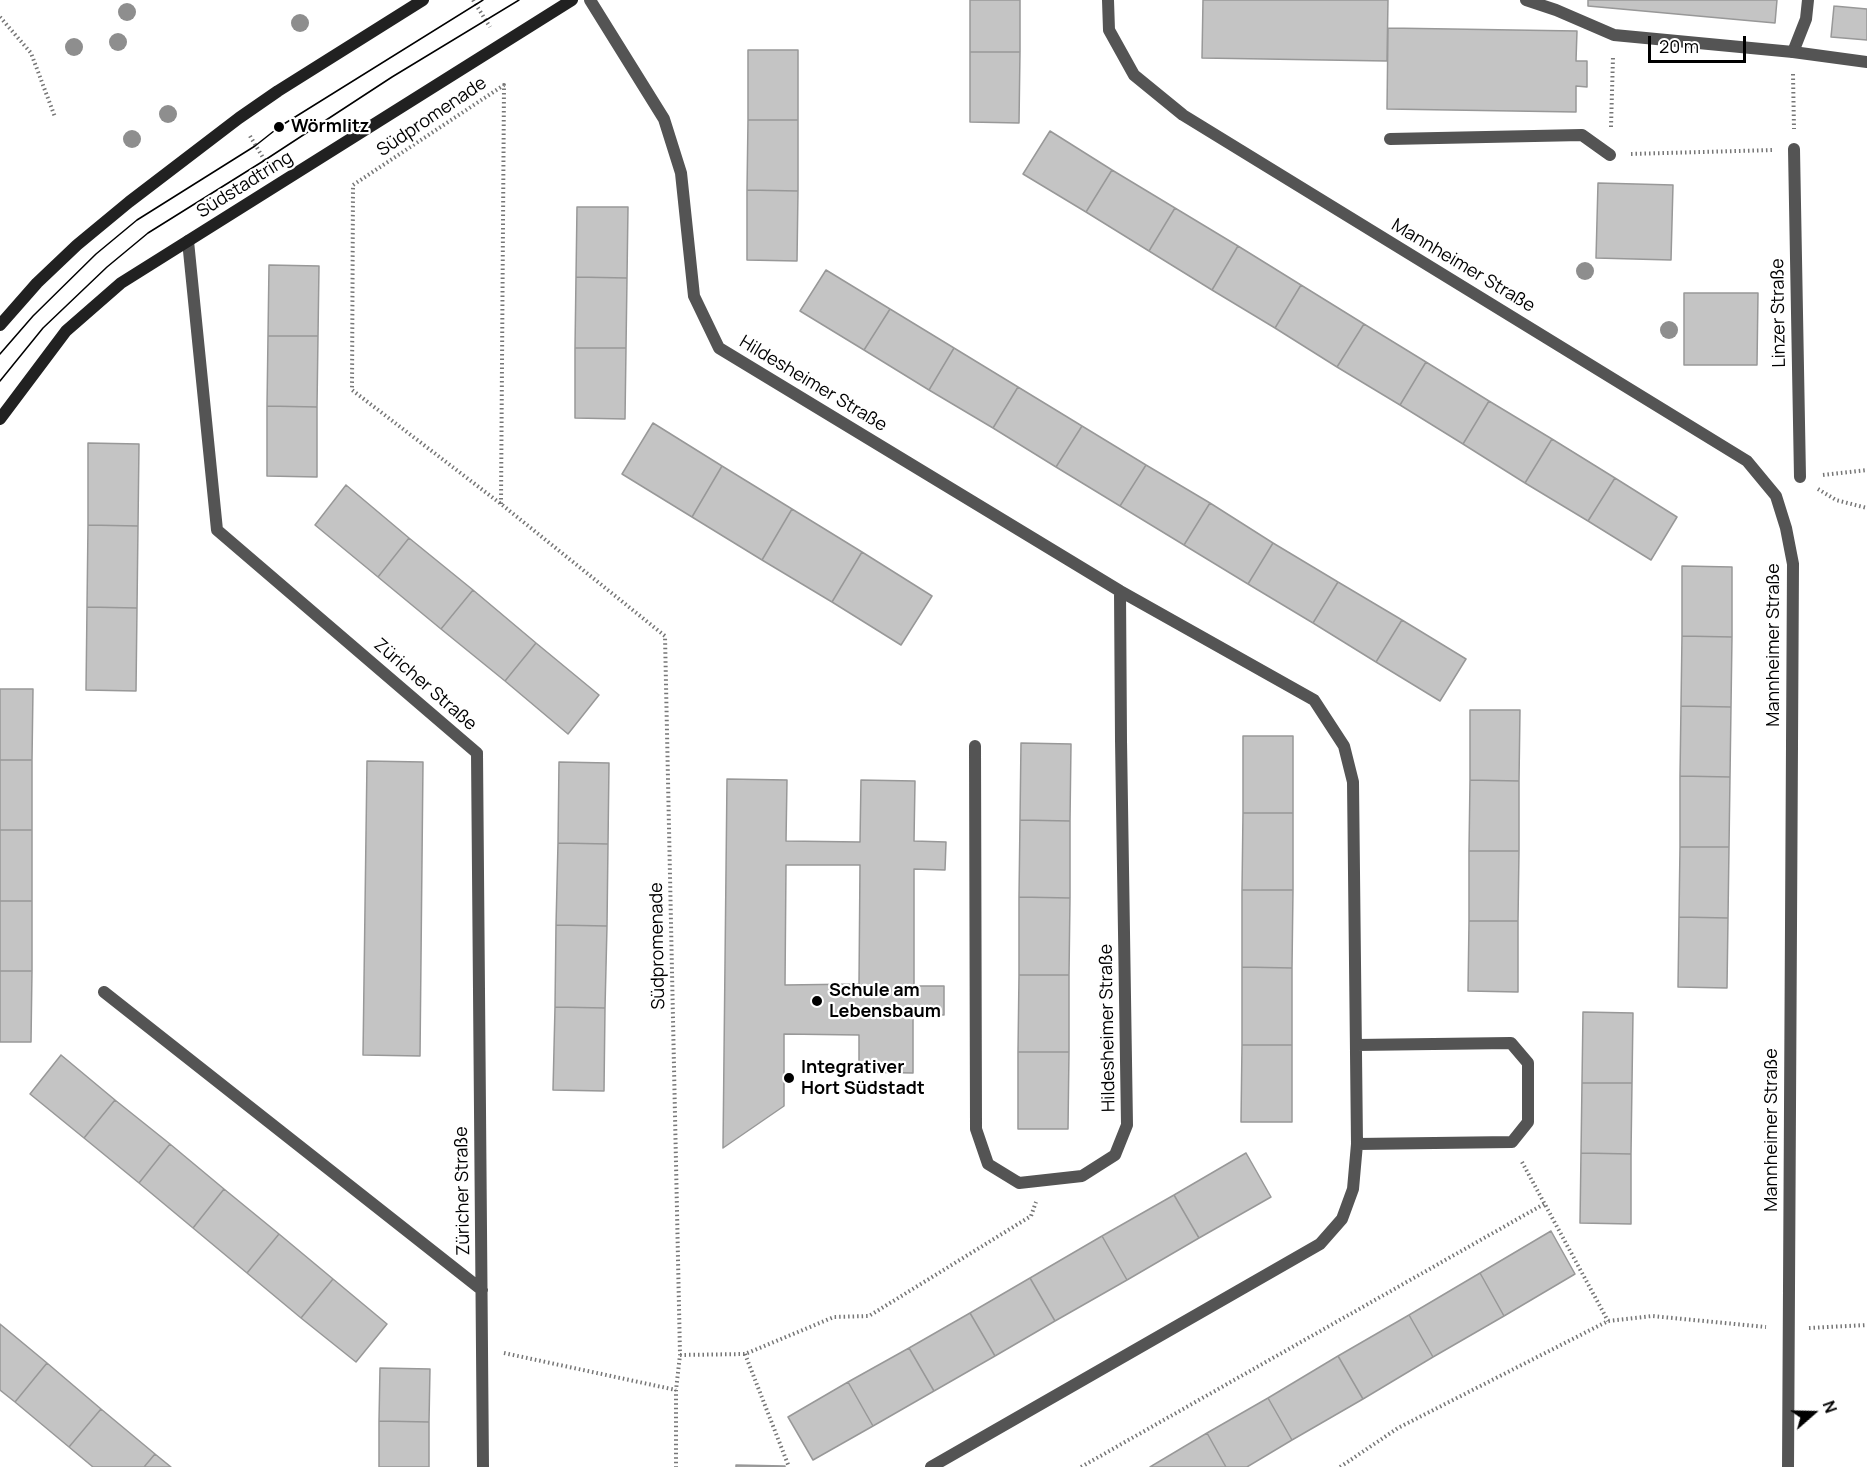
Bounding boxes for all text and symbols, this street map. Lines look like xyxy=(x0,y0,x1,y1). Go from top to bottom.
scale bar xyxy=(1651,24,1748,62)
text: 20 m xyxy=(1659,34,1699,58)
street label: Südpromenade xyxy=(373,72,491,162)
place label: Wörmlitz xyxy=(291,116,369,138)
marker: Wörmlitz xyxy=(272,120,286,134)
street label: Südstadtring xyxy=(193,147,297,223)
street label: Mannheimer Straße xyxy=(1387,215,1539,317)
street label: Linzer Straße xyxy=(1767,258,1791,368)
street label: Hildesheimer Straße xyxy=(735,331,891,437)
street label: Mannheimer Straße xyxy=(1763,563,1785,727)
street label: Züricher Straße xyxy=(369,634,481,736)
street label: Südpromenade xyxy=(646,882,670,1010)
street label: Hildesheimer Straße xyxy=(1096,944,1120,1112)
place label: Schule am Lebensbaum xyxy=(829,980,941,1022)
marker: Schule am Lebensbaum xyxy=(810,994,824,1008)
street label: Mannheimer Straße xyxy=(1761,1048,1783,1212)
place label: Integrativer Hort Südstadt xyxy=(801,1057,925,1100)
marker: Integrativer Hort Südstadt xyxy=(782,1071,796,1085)
street label: Züricher Straße xyxy=(451,1126,475,1256)
north arrow xyxy=(1783,1383,1843,1443)
text: N xyxy=(1818,1398,1842,1416)

